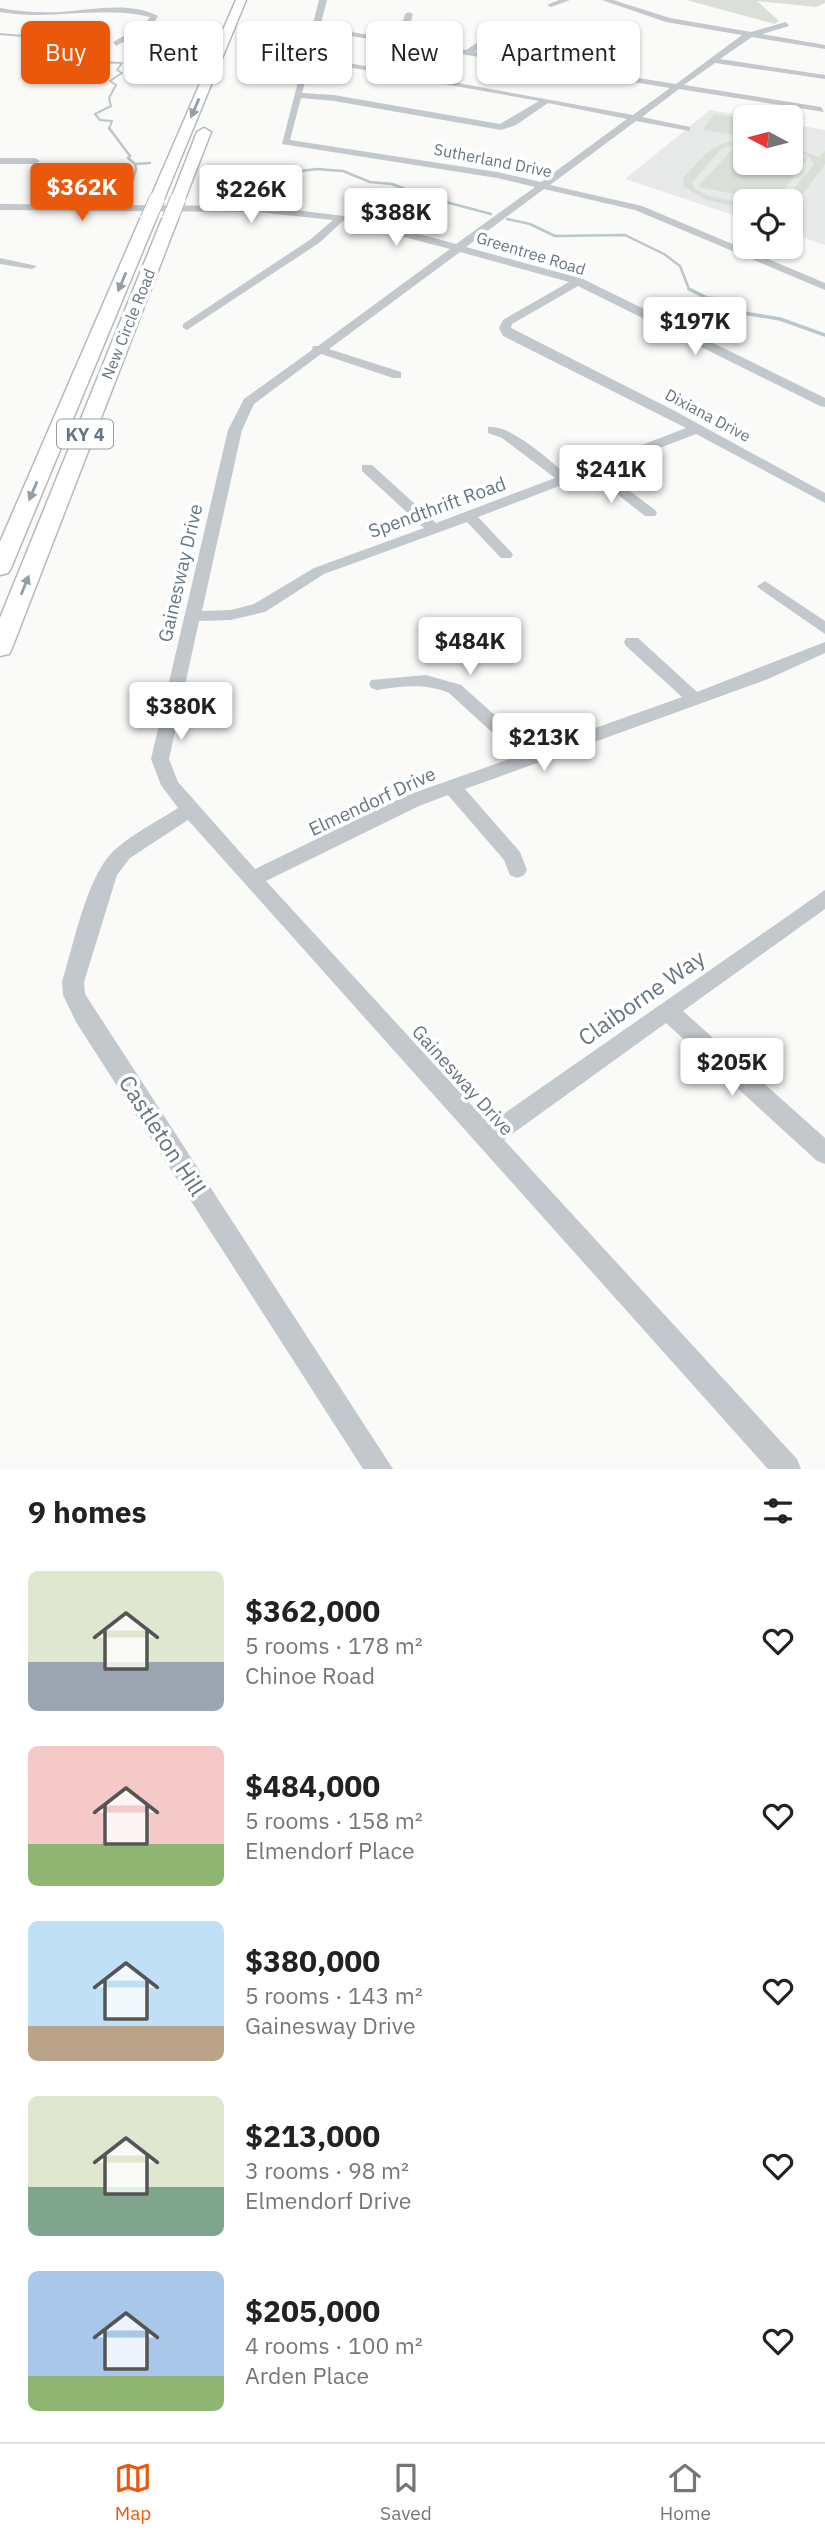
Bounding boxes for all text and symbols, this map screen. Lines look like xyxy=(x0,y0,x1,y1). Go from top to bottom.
chip: Buy xyxy=(21,21,110,84)
chip: Rent xyxy=(124,21,223,84)
chip: Filters xyxy=(237,21,352,84)
chip: New xyxy=(366,21,463,84)
chip: Apartment xyxy=(477,21,640,84)
one-way arrow xyxy=(190,98,201,119)
north arrow xyxy=(733,105,803,175)
map controls xyxy=(733,105,803,259)
street label: Sutherland Drive xyxy=(432,139,554,181)
pin: $362K xyxy=(33,164,131,223)
pin: $226K xyxy=(202,166,300,225)
text: $362K xyxy=(46,171,118,201)
text: $226K xyxy=(215,173,287,203)
pin: $388K xyxy=(347,188,445,248)
button: locate xyxy=(733,189,803,259)
text: $388K xyxy=(360,196,432,226)
street label: Greentree Road xyxy=(474,227,588,279)
street label: New Circle Road xyxy=(97,266,159,382)
one-way arrow xyxy=(116,272,127,293)
pin: $197K xyxy=(646,298,744,357)
text: $197K xyxy=(659,305,731,335)
street label: Dixiana Drive xyxy=(662,384,754,446)
road number: KY 4 xyxy=(57,420,113,448)
pin: $241K xyxy=(562,446,660,505)
text: $241K xyxy=(575,453,647,483)
street label: Spendthrift Road xyxy=(365,471,509,543)
one-way arrow xyxy=(27,481,38,502)
street label: Gainesway Drive xyxy=(152,502,208,644)
one-way arrow xyxy=(20,574,31,595)
pin: $484K xyxy=(421,618,519,677)
text: $484K xyxy=(434,625,506,655)
pin: $380K xyxy=(132,682,230,742)
text: $380K xyxy=(145,690,217,720)
pin: $213K xyxy=(495,714,593,773)
text: $213K xyxy=(508,721,580,751)
street label: Elmendorf Drive xyxy=(305,761,439,841)
street label: Claiborne Way xyxy=(572,942,711,1052)
street label: Gainesway Drive xyxy=(407,1020,519,1140)
pin: $205K xyxy=(683,1038,781,1098)
text: $205K xyxy=(696,1046,768,1076)
street label: Castleton Hill xyxy=(113,1069,213,1201)
text: 9 homes xyxy=(28,1492,147,1531)
icon: filters xyxy=(759,1492,797,1530)
text: $362,000 xyxy=(245,1591,380,1630)
icon: home xyxy=(84,1599,168,1683)
icon: heart xyxy=(759,1622,797,1660)
text: 5 rooms · 178 m² xyxy=(245,1630,423,1660)
text: Chinoe Road xyxy=(245,1660,375,1690)
text: $484,000 xyxy=(245,1766,380,1805)
icon: home xyxy=(84,1774,168,1858)
icon: heart xyxy=(759,1797,797,1835)
text: 5 rooms · 158 m² xyxy=(245,1805,423,1835)
text: Elmendorf Place xyxy=(245,1835,415,1865)
text: $380,000 xyxy=(245,1941,380,1980)
icon: home xyxy=(84,1949,168,2033)
icon: heart xyxy=(759,1972,797,2010)
text: 5 rooms · 143 m² xyxy=(245,1980,423,2010)
text: Gainesway Drive xyxy=(245,2010,416,2040)
text: $213,000 xyxy=(245,2116,380,2155)
icon: home xyxy=(84,2124,168,2208)
icon: heart xyxy=(759,2147,797,2185)
text: 3 rooms · 98 m² xyxy=(245,2155,409,2185)
text: Elmendorf Drive xyxy=(245,2185,411,2215)
text: $205,000 xyxy=(245,2291,380,2330)
icon: home xyxy=(84,2299,168,2383)
icon: heart xyxy=(759,2322,797,2360)
text: 4 rooms · 100 m² xyxy=(245,2330,423,2360)
text: Arden Place xyxy=(245,2360,369,2390)
tab: Map xyxy=(114,2459,152,2525)
tab: Saved xyxy=(380,2459,432,2525)
tab: Home xyxy=(660,2459,711,2525)

